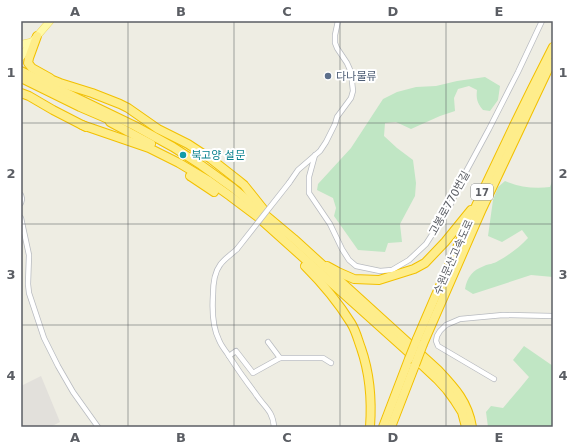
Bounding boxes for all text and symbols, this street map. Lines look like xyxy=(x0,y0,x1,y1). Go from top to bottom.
text: A xyxy=(70,4,80,19)
text: B xyxy=(176,4,186,19)
text: C xyxy=(282,4,292,19)
text: D xyxy=(388,4,399,19)
text: E xyxy=(495,4,503,19)
text: 1 xyxy=(6,65,16,80)
text: 1 xyxy=(558,65,568,80)
place label: 다나물류 xyxy=(336,70,376,83)
marker: 다나물류 xyxy=(323,71,333,81)
place label: 북고양 설문 xyxy=(191,149,245,162)
marker: 북고양 설문 xyxy=(178,150,188,160)
text: 2 xyxy=(6,166,16,181)
text: 2 xyxy=(558,166,568,181)
street label: 고봉로770번길 xyxy=(426,169,472,238)
road number: 17 xyxy=(471,184,493,200)
street label: 수원문산고속도로 xyxy=(431,218,476,297)
text: 3 xyxy=(6,267,16,282)
text: 3 xyxy=(558,267,568,282)
text: 4 xyxy=(6,368,16,383)
text: 4 xyxy=(558,368,568,383)
text: A xyxy=(70,430,80,445)
text: B xyxy=(176,430,186,445)
text: C xyxy=(282,430,292,445)
text: D xyxy=(388,430,399,445)
text: E xyxy=(495,430,503,445)

